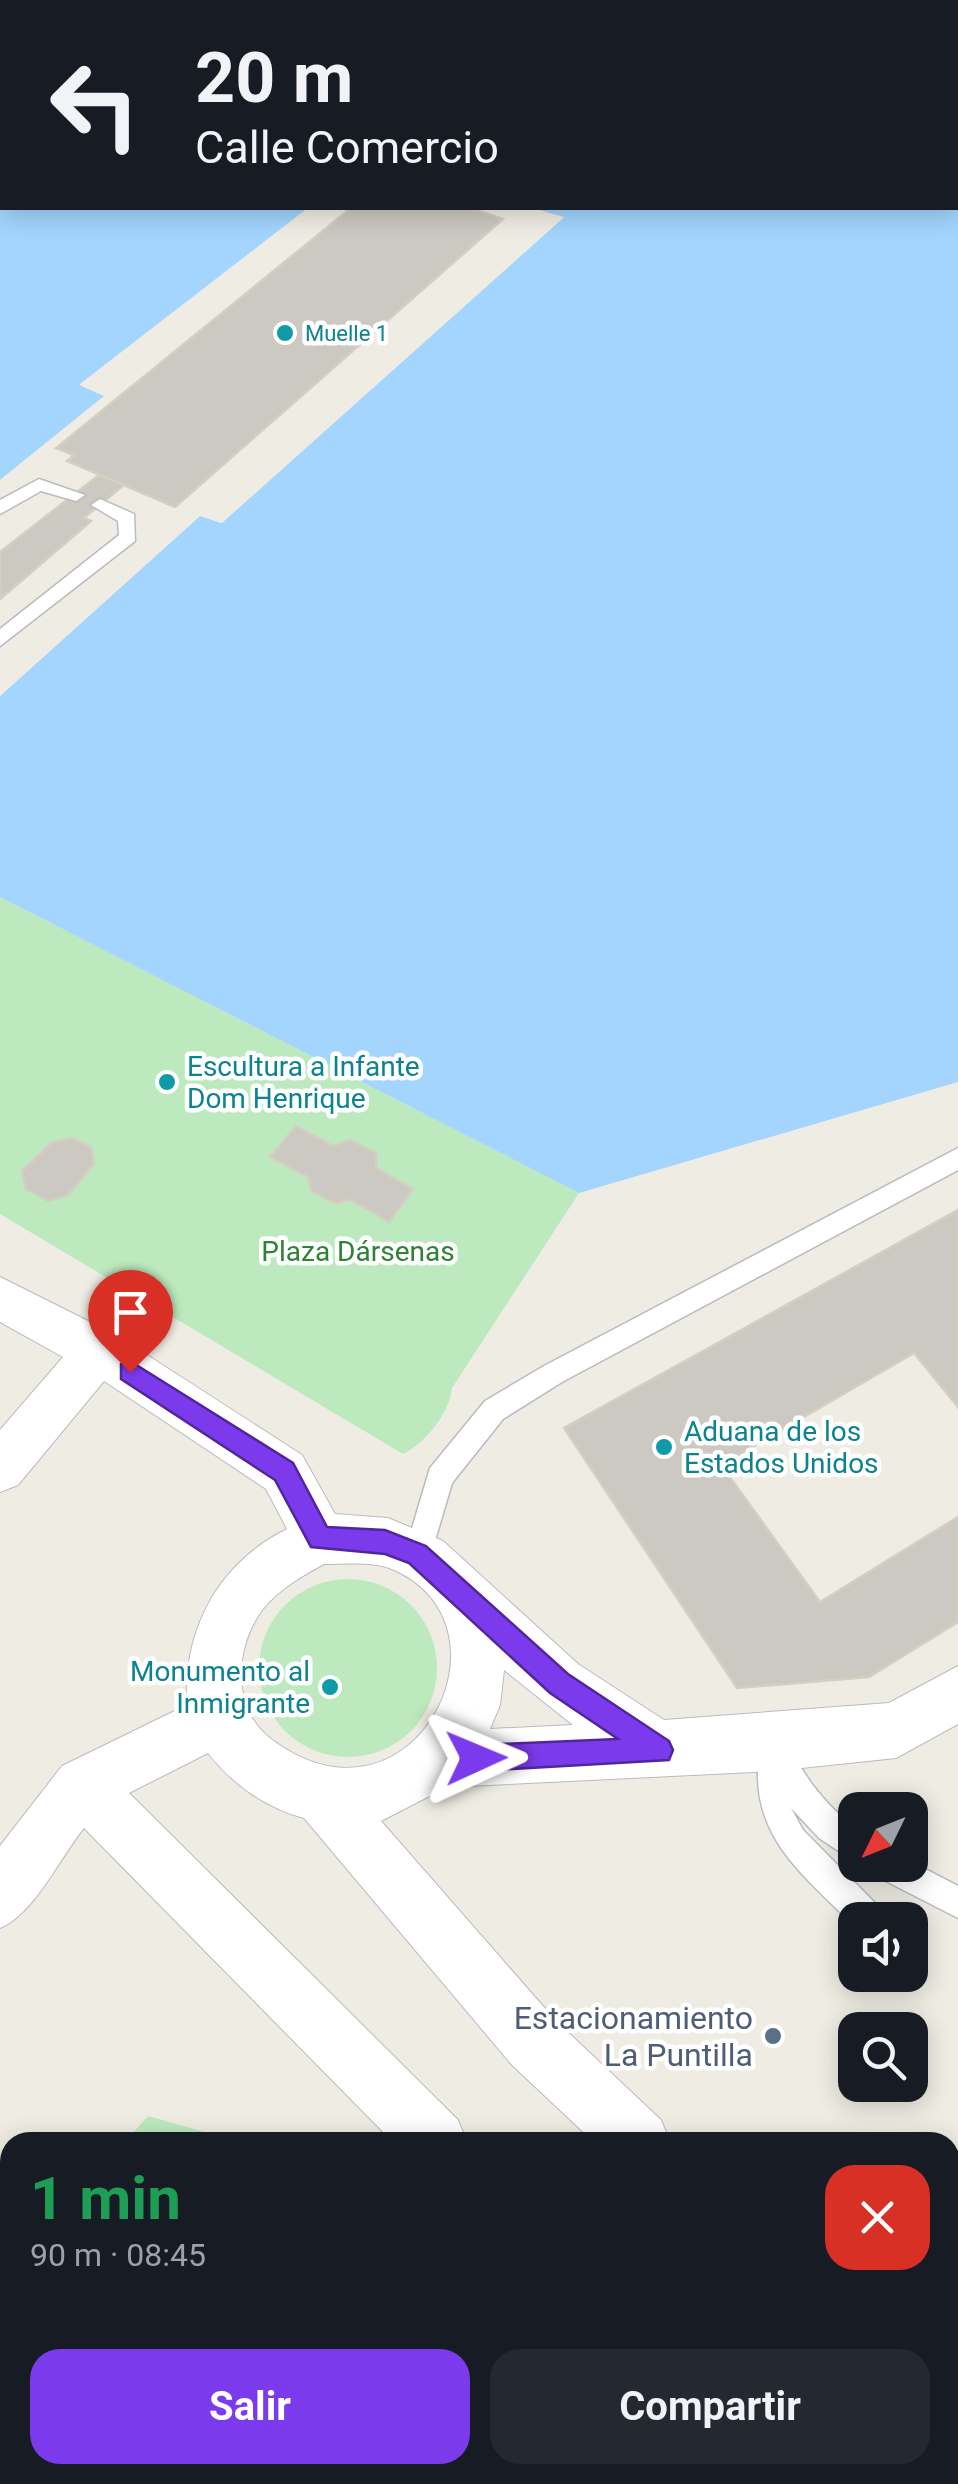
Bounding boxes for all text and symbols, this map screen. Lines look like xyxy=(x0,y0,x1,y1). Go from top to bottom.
text: 20 m xyxy=(195,37,353,119)
icon: left xyxy=(30,40,160,170)
text: Calle Comercio xyxy=(195,121,499,174)
place label: Muelle 1 xyxy=(305,321,388,346)
marker: Muelle 1 xyxy=(274,322,296,344)
place label: Escultura a Infante Dom Henrique xyxy=(187,1050,420,1115)
marker: Escultura a Infante Dom Henrique xyxy=(156,1071,178,1093)
park label: Plaza Dársenas xyxy=(261,1235,455,1268)
pin xyxy=(88,1270,173,1373)
icon: arrive xyxy=(103,1285,158,1340)
place label: Aduana de los Estados Unidos xyxy=(684,1415,879,1480)
marker: Aduana de los Estados Unidos xyxy=(653,1436,675,1458)
place label: Monumento al Inmigrante xyxy=(130,1655,310,1720)
marker: Monumento al Inmigrante xyxy=(319,1676,341,1698)
position arrow xyxy=(424,1706,528,1810)
north arrow xyxy=(838,1792,928,1882)
map controls xyxy=(838,1792,928,2102)
button: sound xyxy=(838,1902,928,1992)
place label: Estacionamiento La Puntilla xyxy=(514,1999,753,2074)
button: search xyxy=(838,2012,928,2102)
marker: Estacionamiento La Puntilla xyxy=(762,2025,784,2047)
text: 1 min xyxy=(30,2163,181,2234)
button: close xyxy=(825,2165,930,2270)
text: 90 m · 08:45 xyxy=(30,2236,206,2274)
button: Salir xyxy=(30,2349,470,2464)
button: Compartir xyxy=(490,2349,930,2464)

